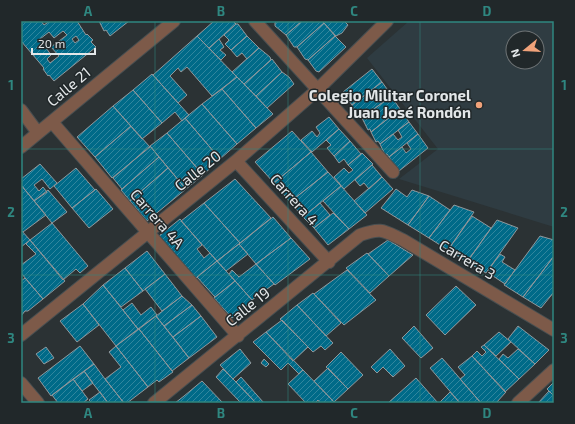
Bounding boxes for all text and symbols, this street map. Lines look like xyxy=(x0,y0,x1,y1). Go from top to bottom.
text: A xyxy=(84,3,93,19)
text: B xyxy=(217,3,225,19)
text: C xyxy=(350,3,358,19)
text: D xyxy=(483,3,492,19)
scale bar xyxy=(32,30,95,56)
north arrow xyxy=(505,30,545,70)
text: 20 m xyxy=(38,36,65,50)
text: N xyxy=(508,47,522,59)
street label: Calle 21 xyxy=(43,63,94,110)
text: 1 xyxy=(8,77,14,93)
text: 1 xyxy=(561,77,567,93)
place label: Colegio Militar Coronel Juan José Rondón xyxy=(309,86,471,121)
marker: Colegio Militar Coronel Juan José Rondón xyxy=(474,100,484,110)
street label: Calle 20 xyxy=(170,146,224,194)
street label: Carrera 4 xyxy=(267,170,323,229)
street label: Carrera 4A xyxy=(127,185,189,252)
text: 2 xyxy=(7,204,15,220)
text: 2 xyxy=(560,204,568,220)
street label: Carrera 3 xyxy=(436,235,499,283)
street label: Calle 19 xyxy=(222,283,273,329)
text: 3 xyxy=(7,330,15,346)
text: 3 xyxy=(560,330,568,346)
text: A xyxy=(84,405,93,421)
text: B xyxy=(217,405,225,421)
text: C xyxy=(350,405,358,421)
text: D xyxy=(483,405,492,421)

